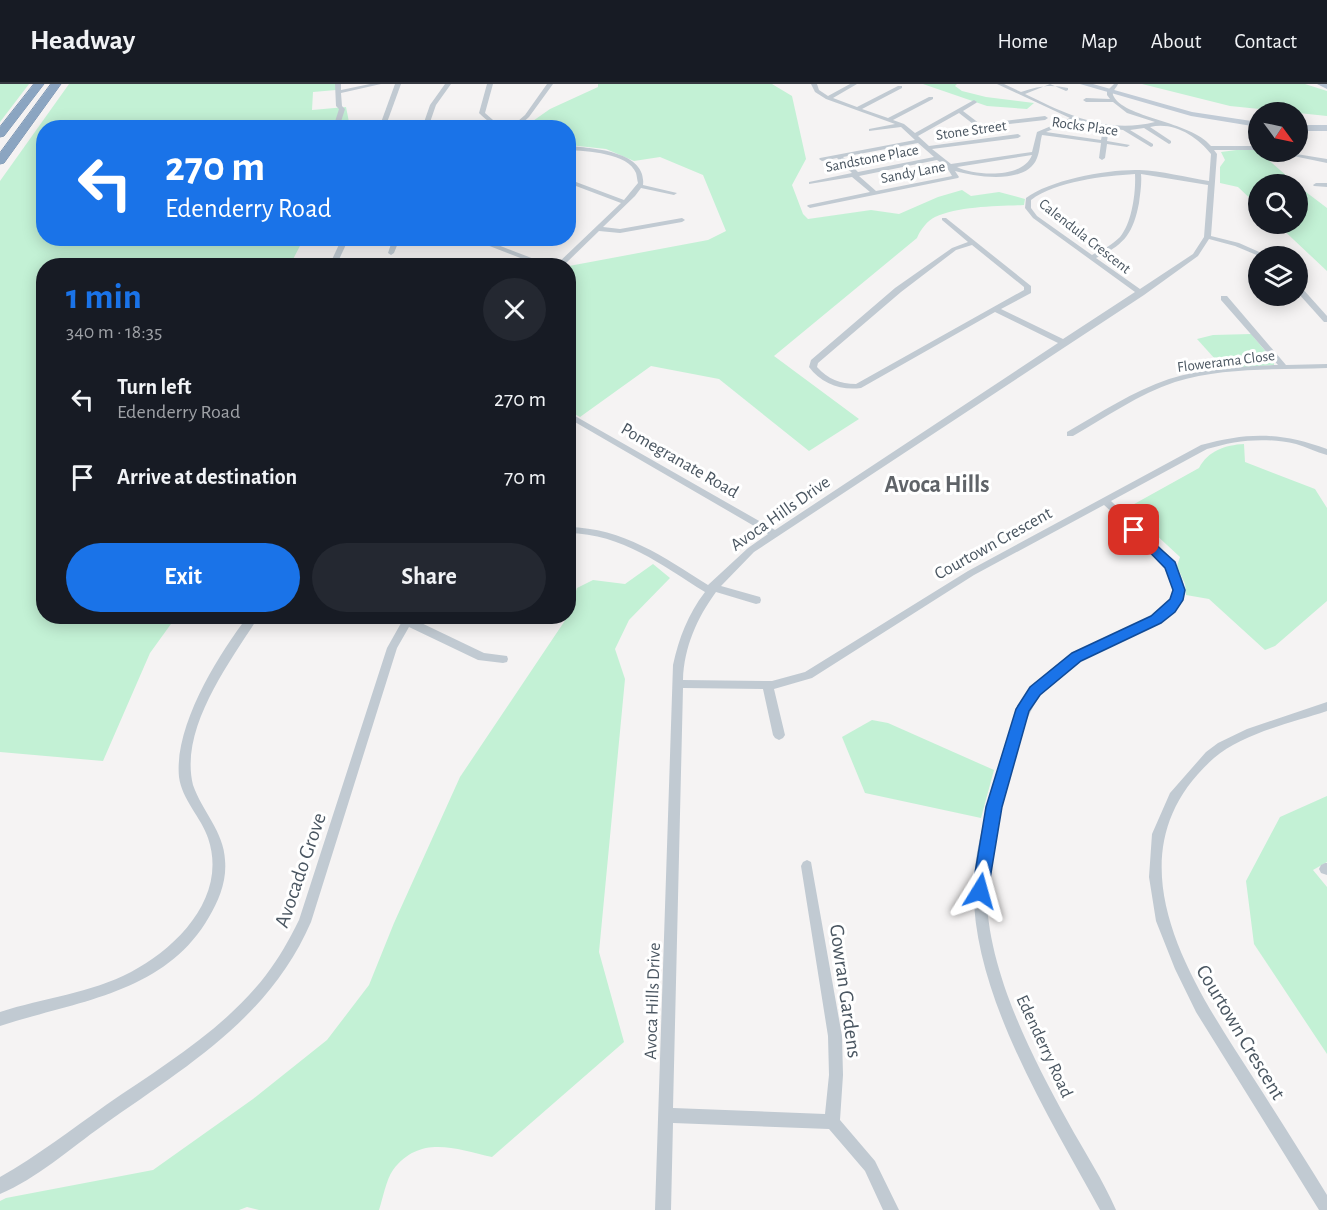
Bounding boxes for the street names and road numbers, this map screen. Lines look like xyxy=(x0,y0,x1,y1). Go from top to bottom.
street label: Rocks Place xyxy=(1051,114,1119,139)
street label: Stone Street xyxy=(935,118,1008,143)
street label: Sandstone Place xyxy=(824,142,920,175)
street label: Sandy Lane xyxy=(879,159,947,186)
street label: Calendula Crescent xyxy=(1036,196,1133,277)
street label: Flowerama Close xyxy=(1176,348,1276,375)
street label: Pomegranate Road xyxy=(618,420,741,502)
street label: Avoca Hills Drive xyxy=(728,473,834,555)
street label: Courtown Crescent xyxy=(932,504,1055,584)
street label: Avocado Grove xyxy=(271,810,330,930)
street label: Gowran Gardens xyxy=(826,923,865,1059)
street label: Avoca Hills Drive xyxy=(642,942,664,1060)
street label: Courtown Crescent xyxy=(1192,961,1289,1103)
street label: Edenderry Road xyxy=(1012,992,1076,1101)

